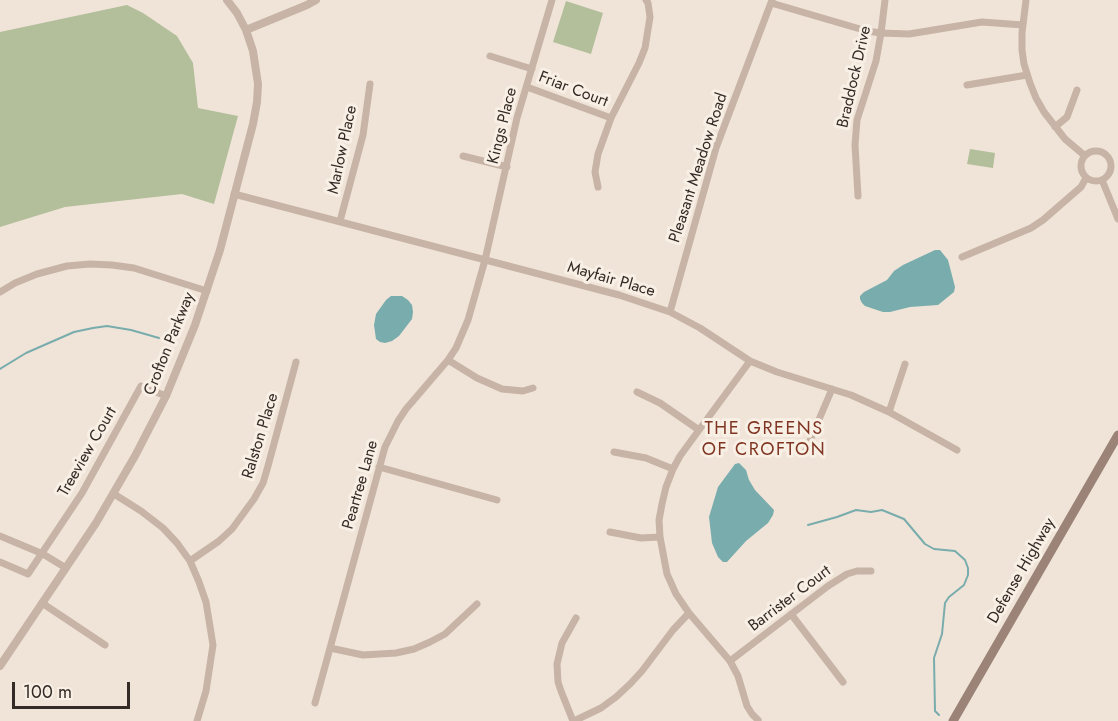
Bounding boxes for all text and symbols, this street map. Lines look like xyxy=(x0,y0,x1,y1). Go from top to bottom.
street label: Braddock Drive xyxy=(834,24,876,130)
street label: Friar Court xyxy=(536,68,610,112)
street label: Kings Place xyxy=(484,86,522,166)
street label: Pleasant Meadow Road xyxy=(666,91,732,245)
street label: Marlow Place xyxy=(324,104,362,196)
street label: Mayfair Place xyxy=(565,258,657,302)
street label: Crofton Parkway xyxy=(141,290,199,398)
street label: Ralston Place xyxy=(239,391,283,481)
street label: Treeview Court xyxy=(55,404,121,500)
district label: THE GREENS OF CROFTON xyxy=(702,419,826,462)
street label: Peartree Lane xyxy=(339,438,383,532)
street label: Defense Highway xyxy=(984,515,1060,627)
street label: Barrister Court xyxy=(745,562,835,636)
scale bar xyxy=(15,670,134,708)
text: 100 m xyxy=(23,679,72,705)

